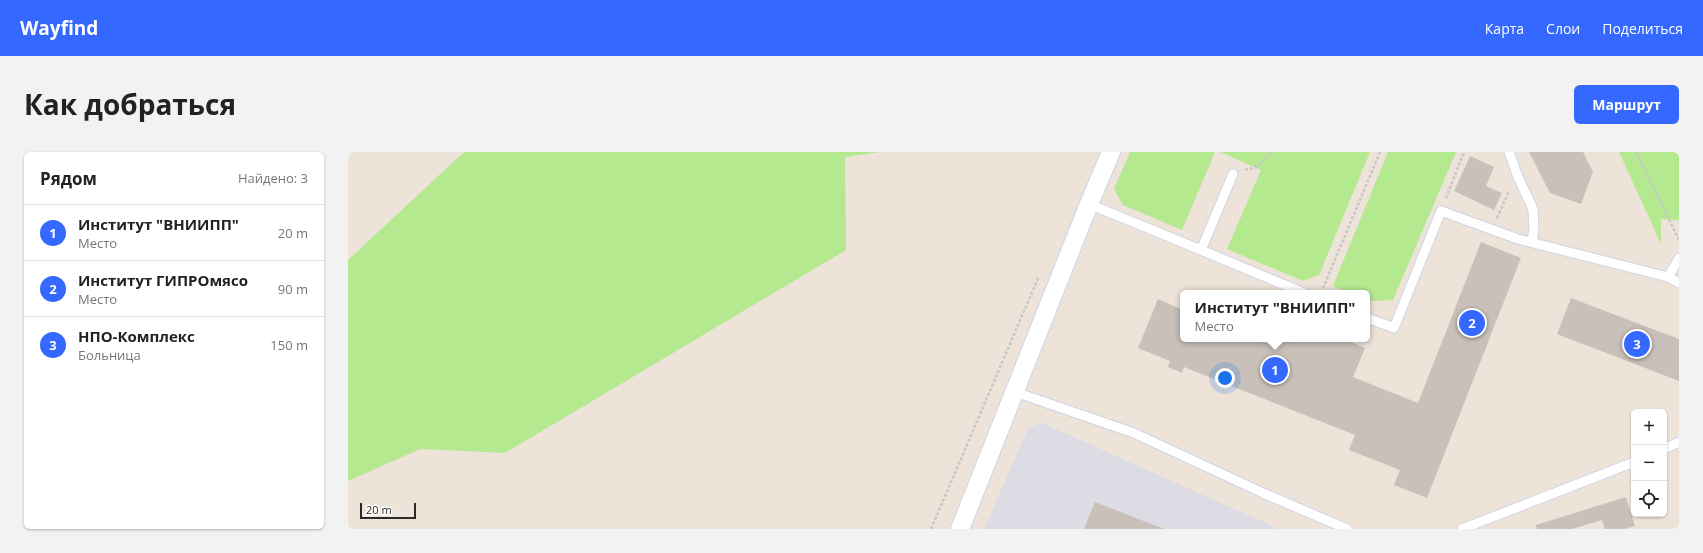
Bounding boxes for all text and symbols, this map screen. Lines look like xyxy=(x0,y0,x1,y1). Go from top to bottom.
text: Wayfind xyxy=(20,15,98,41)
text: Карта xyxy=(1485,19,1524,38)
text: Слои xyxy=(1546,19,1580,38)
text: Поделиться xyxy=(1602,19,1683,38)
text: Как добраться xyxy=(24,85,236,123)
button: Маршрут xyxy=(1574,85,1679,124)
text: Рядом xyxy=(40,167,97,190)
text: Найдено: 3 xyxy=(238,169,308,187)
text: Институт "ВНИИПП" xyxy=(78,214,239,234)
text: 1 xyxy=(49,224,57,242)
text: 20 m xyxy=(278,224,308,242)
text: Место xyxy=(78,234,117,252)
text: Институт ГИПРОмясо xyxy=(78,270,248,290)
text: 2 xyxy=(49,280,57,298)
text: 90 m xyxy=(278,280,308,298)
text: Место xyxy=(78,290,117,308)
popup xyxy=(1180,290,1370,342)
text: Институт "ВНИИПП" xyxy=(1195,297,1355,317)
pin: 2 xyxy=(1459,308,1485,338)
text: Место xyxy=(1195,317,1234,335)
text: НПО-Комплекс xyxy=(78,326,195,346)
pin: 3 xyxy=(1624,329,1650,359)
text: 3 xyxy=(49,336,57,354)
text: 150 m xyxy=(270,336,308,354)
text: Больница xyxy=(78,346,141,364)
pin: 1 xyxy=(1262,355,1288,385)
your location xyxy=(1215,368,1235,388)
map controls xyxy=(1631,409,1667,517)
button: + xyxy=(1631,409,1667,445)
button: − xyxy=(1631,445,1667,481)
button: locate xyxy=(1631,481,1667,517)
scale bar xyxy=(360,501,416,520)
text: 20 m xyxy=(366,502,392,517)

